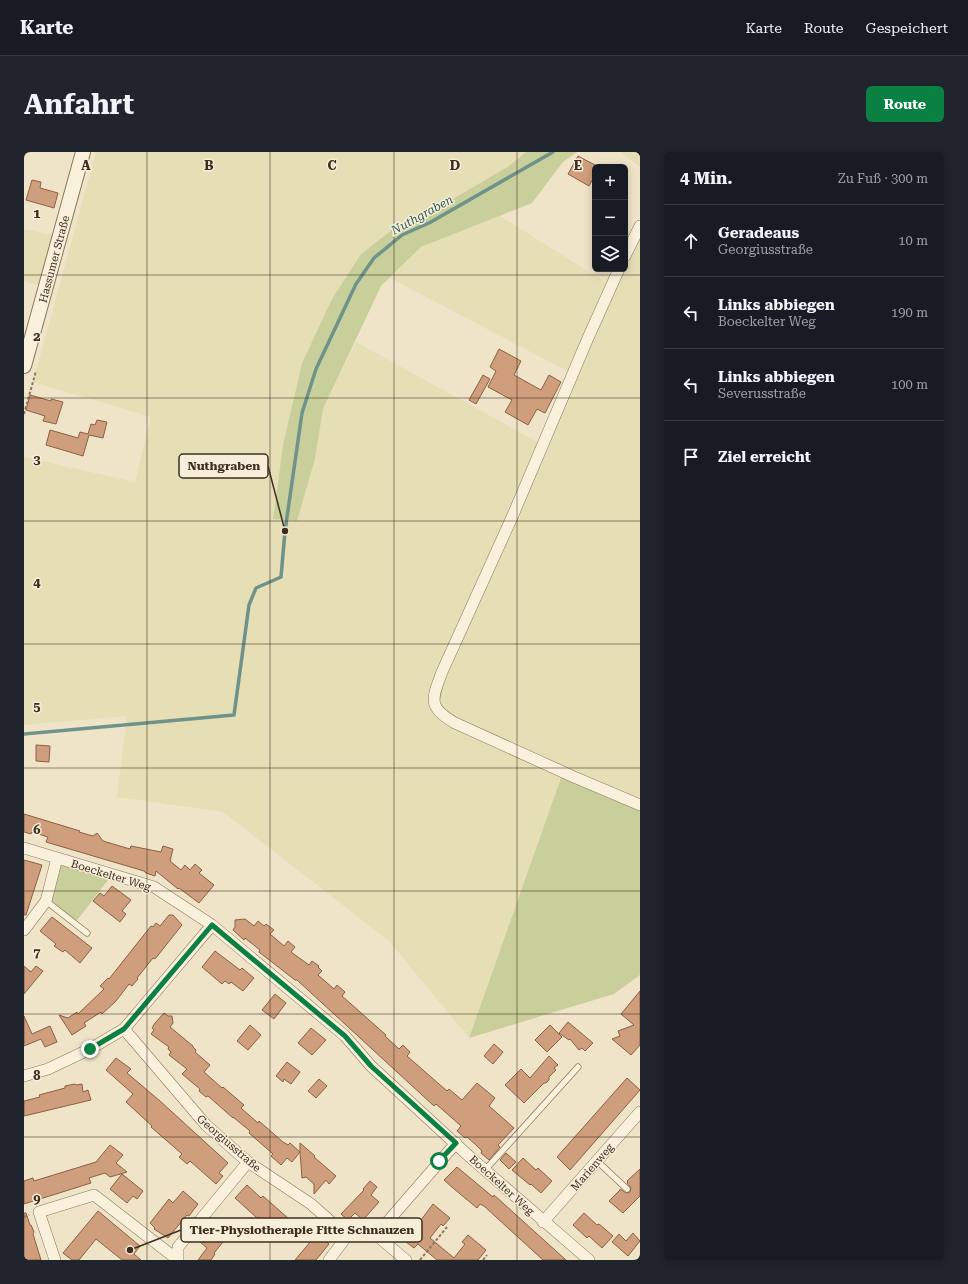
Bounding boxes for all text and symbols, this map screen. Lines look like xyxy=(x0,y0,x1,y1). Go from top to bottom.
text: Karte xyxy=(20,16,74,39)
text: Karte xyxy=(746,20,782,36)
text: Route xyxy=(804,20,844,36)
text: Gespeichert xyxy=(866,20,948,36)
button: Route xyxy=(866,86,944,122)
text: Anfahrt xyxy=(24,88,134,121)
text: A xyxy=(81,158,91,173)
text: B xyxy=(204,158,214,173)
text: C xyxy=(327,158,337,173)
text: D xyxy=(450,158,460,173)
text: E xyxy=(574,158,582,173)
map controls xyxy=(592,164,628,272)
button: + xyxy=(592,164,628,200)
text: 4 Min. xyxy=(680,168,733,188)
text: Zu Fuß · 300 m xyxy=(838,171,928,186)
water label: Nuthgraben xyxy=(388,192,455,238)
button: − xyxy=(592,200,628,236)
text: 1 xyxy=(33,206,41,221)
street label: Hassumer Straße xyxy=(37,214,72,304)
text: Geradeaus xyxy=(718,224,799,242)
icon: ahead xyxy=(680,230,702,252)
text: 10 m xyxy=(898,233,928,248)
button: layers xyxy=(592,236,628,272)
text: Georgiusstraße xyxy=(718,242,813,257)
text: Links abbiegen xyxy=(718,296,835,314)
icon: left xyxy=(680,302,702,324)
text: 190 m xyxy=(891,305,928,320)
text: Boeckelter Weg xyxy=(718,314,816,329)
text: 2 xyxy=(33,329,41,344)
text: Links abbiegen xyxy=(718,368,835,386)
icon: left xyxy=(680,374,702,396)
text: 100 m xyxy=(891,377,928,392)
text: Severusstraße xyxy=(718,386,806,401)
icon: arrive xyxy=(680,446,702,468)
text: Ziel erreicht xyxy=(718,448,811,466)
text: 3 xyxy=(33,452,41,467)
callout: Nuthgraben xyxy=(179,454,268,478)
text: Nuthgraben xyxy=(188,459,260,473)
text: 4 xyxy=(33,575,41,590)
text: 5 xyxy=(33,699,41,714)
text: 6 xyxy=(33,822,41,837)
street label: Boeckelter Weg xyxy=(69,857,153,894)
text: 7 xyxy=(33,945,41,960)
route end xyxy=(81,1040,99,1058)
text: 8 xyxy=(33,1068,41,1083)
street label: Georgiusstraße xyxy=(194,1112,263,1175)
street label: Marienweg xyxy=(568,1140,617,1194)
route start xyxy=(430,1152,448,1170)
street label: Boeckelter Weg xyxy=(467,1153,537,1218)
text: 9 xyxy=(33,1191,41,1206)
callout: Tier-Physiotherapie Fitte Schnauzen xyxy=(181,1218,422,1242)
text: Tier-Physiotherapie Fitte Schnauzen xyxy=(190,1223,414,1237)

